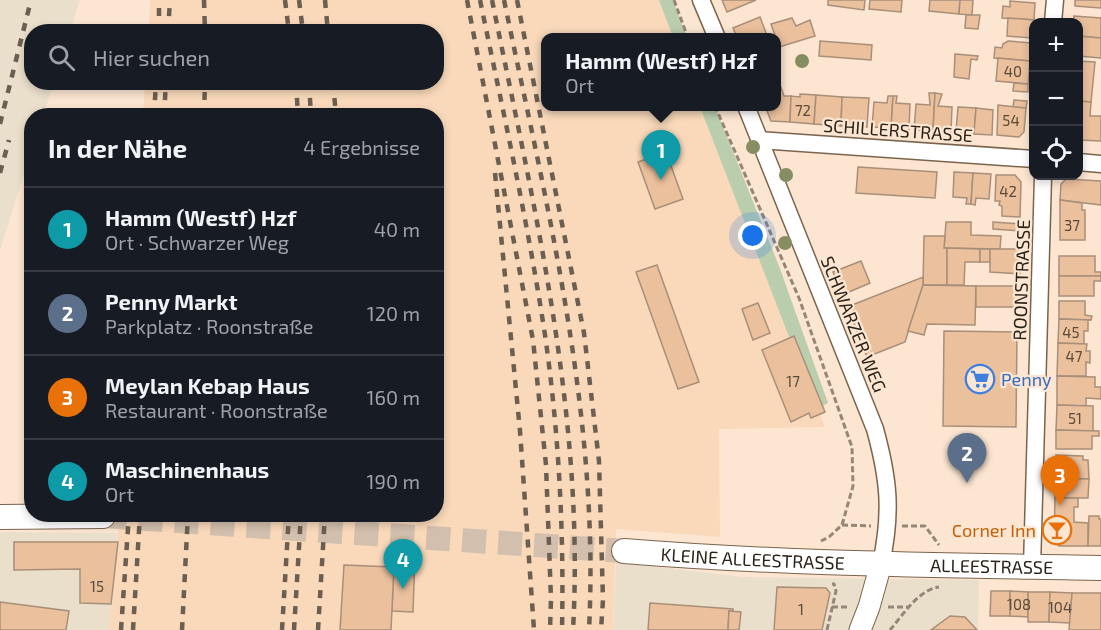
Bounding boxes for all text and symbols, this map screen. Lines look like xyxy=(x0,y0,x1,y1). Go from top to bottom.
map controls xyxy=(1029,18,1083,180)
button: + xyxy=(1029,18,1083,72)
search box xyxy=(24,24,444,90)
popup xyxy=(541,33,781,111)
icon: search xyxy=(45,41,78,74)
text: Hier suchen xyxy=(93,44,210,70)
text: Hamm (Westf) Hzf xyxy=(565,47,757,73)
house number: 40 xyxy=(1004,62,1022,80)
button: − xyxy=(1029,72,1083,126)
text: Ort xyxy=(565,73,594,97)
house number: 72 xyxy=(795,101,811,119)
house number: 54 xyxy=(1002,111,1020,129)
street label: SCHILLERSTRASSE xyxy=(822,114,974,146)
button: locate xyxy=(1029,126,1083,180)
pin: 1 xyxy=(642,130,680,180)
text: In der Nähe xyxy=(48,132,187,163)
text: 4 Ergebnisse xyxy=(303,135,420,159)
house number: 42 xyxy=(999,182,1017,200)
text: Hamm (Westf) Hzf xyxy=(105,204,297,230)
house number: 37 xyxy=(1064,216,1080,234)
text: 1 xyxy=(63,217,72,241)
text: 40 m xyxy=(374,217,420,241)
street label: ROONSTRASSE xyxy=(1008,219,1034,341)
your location xyxy=(738,221,767,250)
text: Ort · Schwarzer Weg xyxy=(105,230,289,254)
street label: SCHWARZER WEG xyxy=(817,253,891,395)
text: Penny Markt xyxy=(105,288,238,314)
text: 2 xyxy=(62,301,73,325)
text: 120 m xyxy=(367,301,420,325)
text: Parkplatz · Roonstraße xyxy=(105,314,314,338)
house number: 45 xyxy=(1062,323,1080,341)
house number: 47 xyxy=(1066,347,1083,365)
supermarket icon: Penny xyxy=(964,363,996,395)
place label: Penny xyxy=(1001,368,1052,390)
text: Meylan Kebap Haus xyxy=(105,372,310,398)
house number: 17 xyxy=(786,372,800,390)
text: 3 xyxy=(62,385,73,409)
text: 160 m xyxy=(367,385,420,409)
text: Restaurant · Roonstraße xyxy=(105,398,328,422)
house number: 51 xyxy=(1068,409,1082,427)
pin: 2 xyxy=(948,434,986,483)
text: Maschinenhaus xyxy=(105,456,269,482)
pin: 3 xyxy=(1040,456,1080,505)
text: 4 xyxy=(61,469,74,493)
text: 190 m xyxy=(367,469,420,493)
text: Ort xyxy=(105,482,134,506)
bar icon: Corner Inn xyxy=(1041,514,1073,546)
place label: Corner Inn xyxy=(952,519,1036,541)
pin: 4 xyxy=(384,540,422,589)
street label: KLEINE ALLEESTRASSE xyxy=(660,543,845,574)
street label: ALLEESTRASSE xyxy=(930,554,1053,578)
house number: 15 xyxy=(90,577,104,595)
house number: 108 xyxy=(1007,595,1031,613)
house number: 104 xyxy=(1048,598,1072,616)
house number: 1 xyxy=(798,600,804,618)

